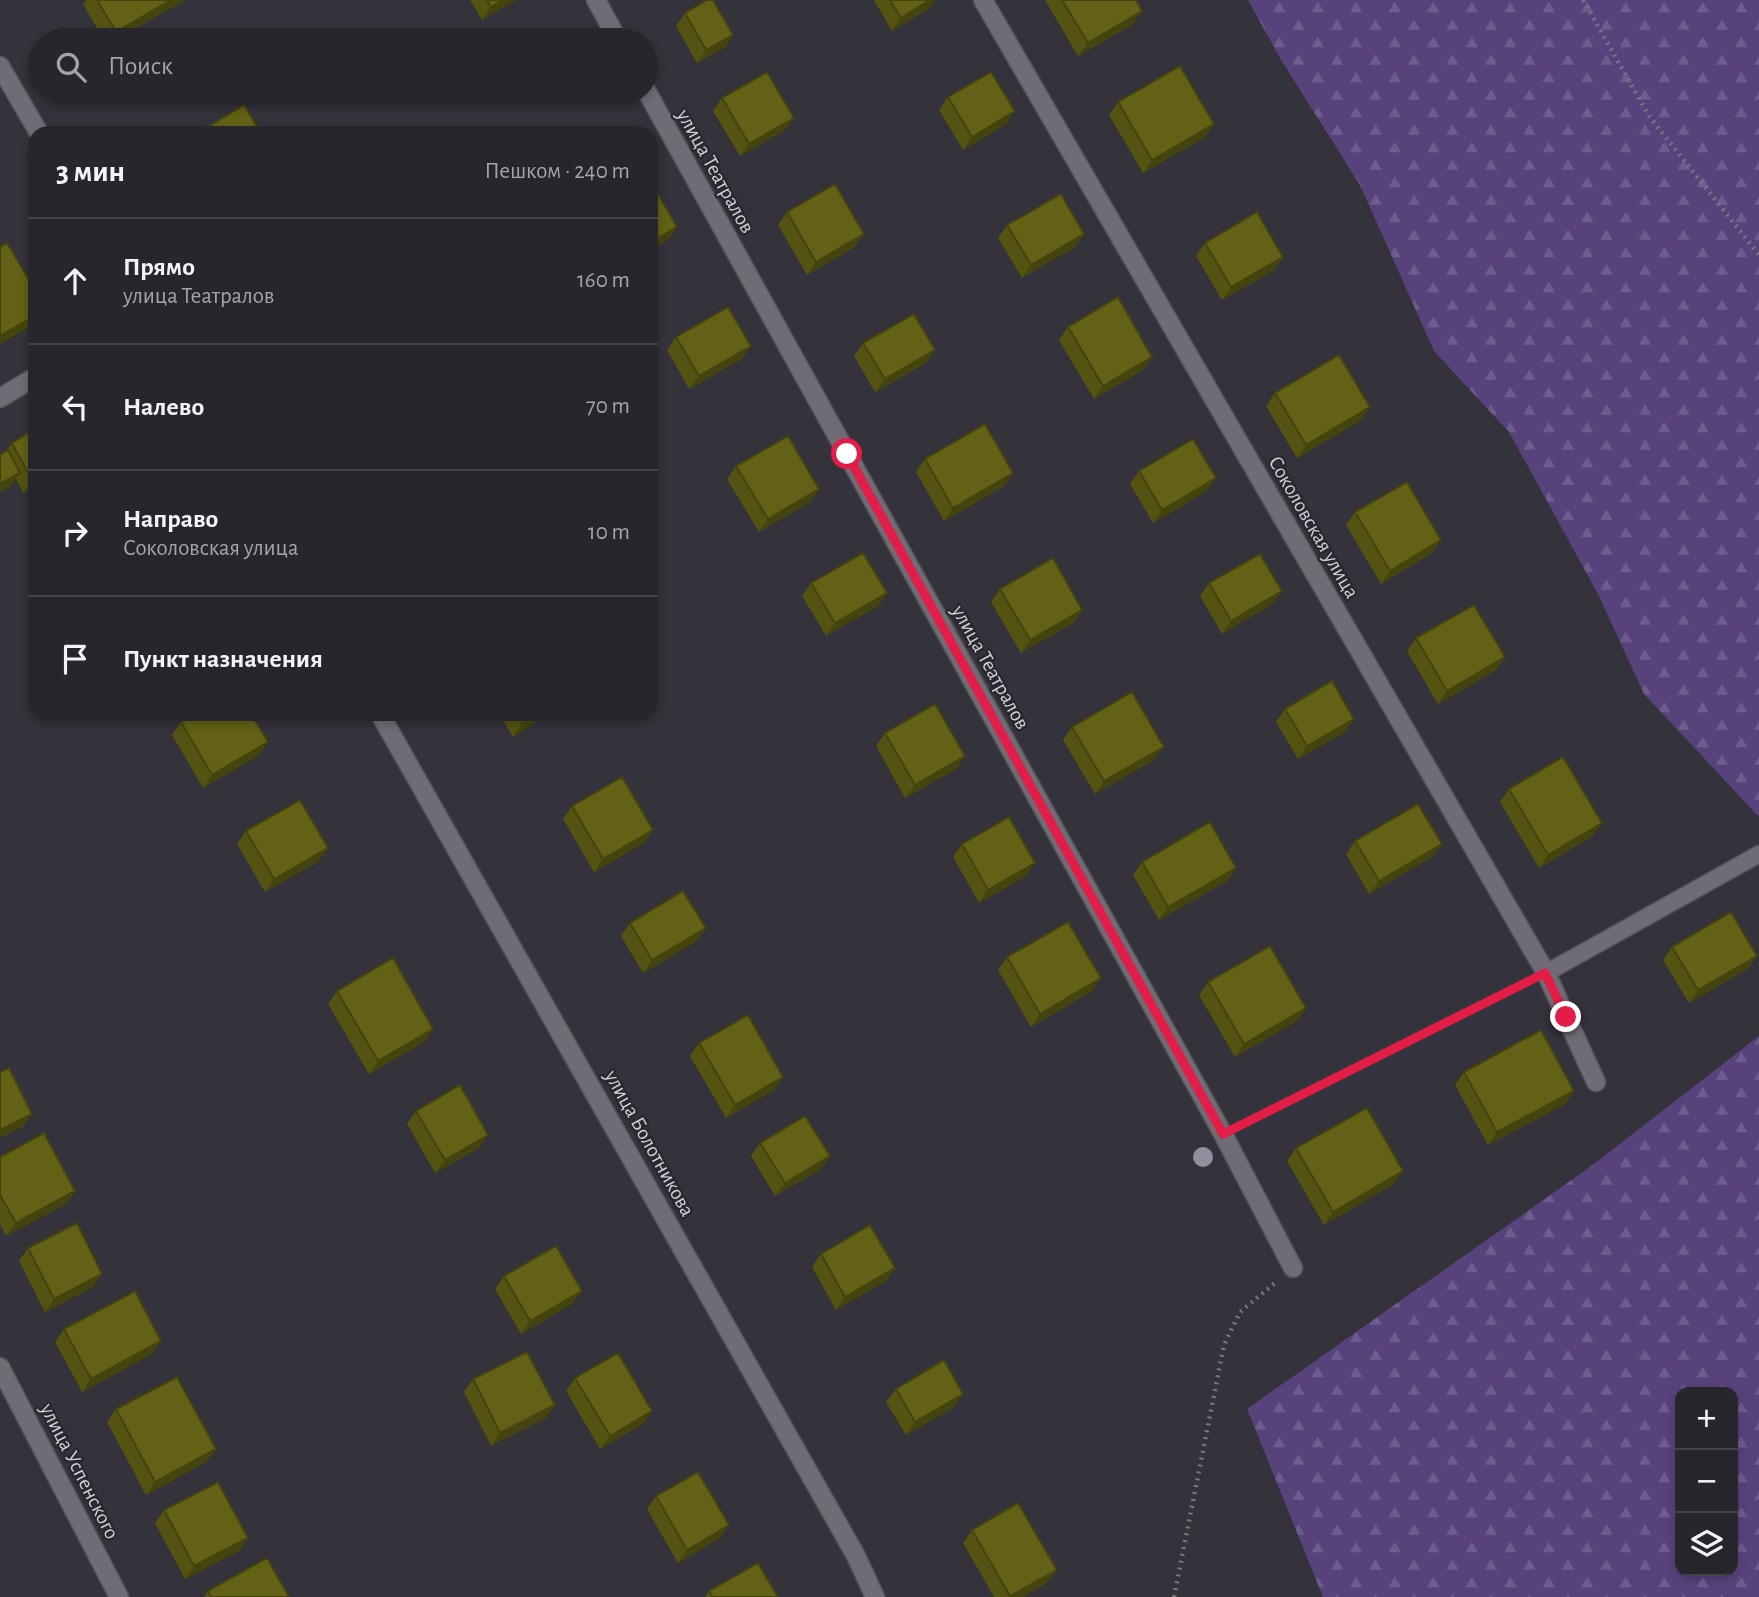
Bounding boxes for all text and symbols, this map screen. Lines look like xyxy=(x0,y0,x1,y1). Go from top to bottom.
search box xyxy=(28,28,658,105)
icon: search xyxy=(52,48,90,86)
text: Поиск xyxy=(108,53,173,79)
street label: улица Театралов xyxy=(672,105,758,237)
text: 3 мин xyxy=(56,157,125,187)
text: Пешком · 240 m xyxy=(485,160,630,183)
text: Прямо xyxy=(123,254,195,280)
icon: ahead xyxy=(56,262,94,300)
text: 160 m xyxy=(577,269,630,292)
text: улица Театралов xyxy=(123,285,274,308)
icon: left xyxy=(56,388,94,426)
text: Налево xyxy=(123,394,204,420)
text: 70 m xyxy=(586,395,630,418)
route start xyxy=(831,438,862,469)
street label: Соколовская улица xyxy=(1264,453,1363,602)
text: Направо xyxy=(123,506,218,532)
icon: right xyxy=(56,514,94,552)
text: 10 m xyxy=(588,521,630,544)
text: Соколовская улица xyxy=(123,537,299,560)
street label: улица Театралов xyxy=(947,601,1033,733)
icon: arrive xyxy=(56,640,94,678)
text: Пункт назначения xyxy=(123,646,323,672)
route end xyxy=(1550,1001,1581,1032)
street label: улица Болотникова xyxy=(600,1066,699,1220)
map controls xyxy=(1675,1387,1738,1576)
button: + xyxy=(1675,1387,1738,1450)
street label: улица Успенского xyxy=(36,1399,123,1542)
button: − xyxy=(1675,1450,1738,1513)
button: layers xyxy=(1675,1513,1738,1576)

